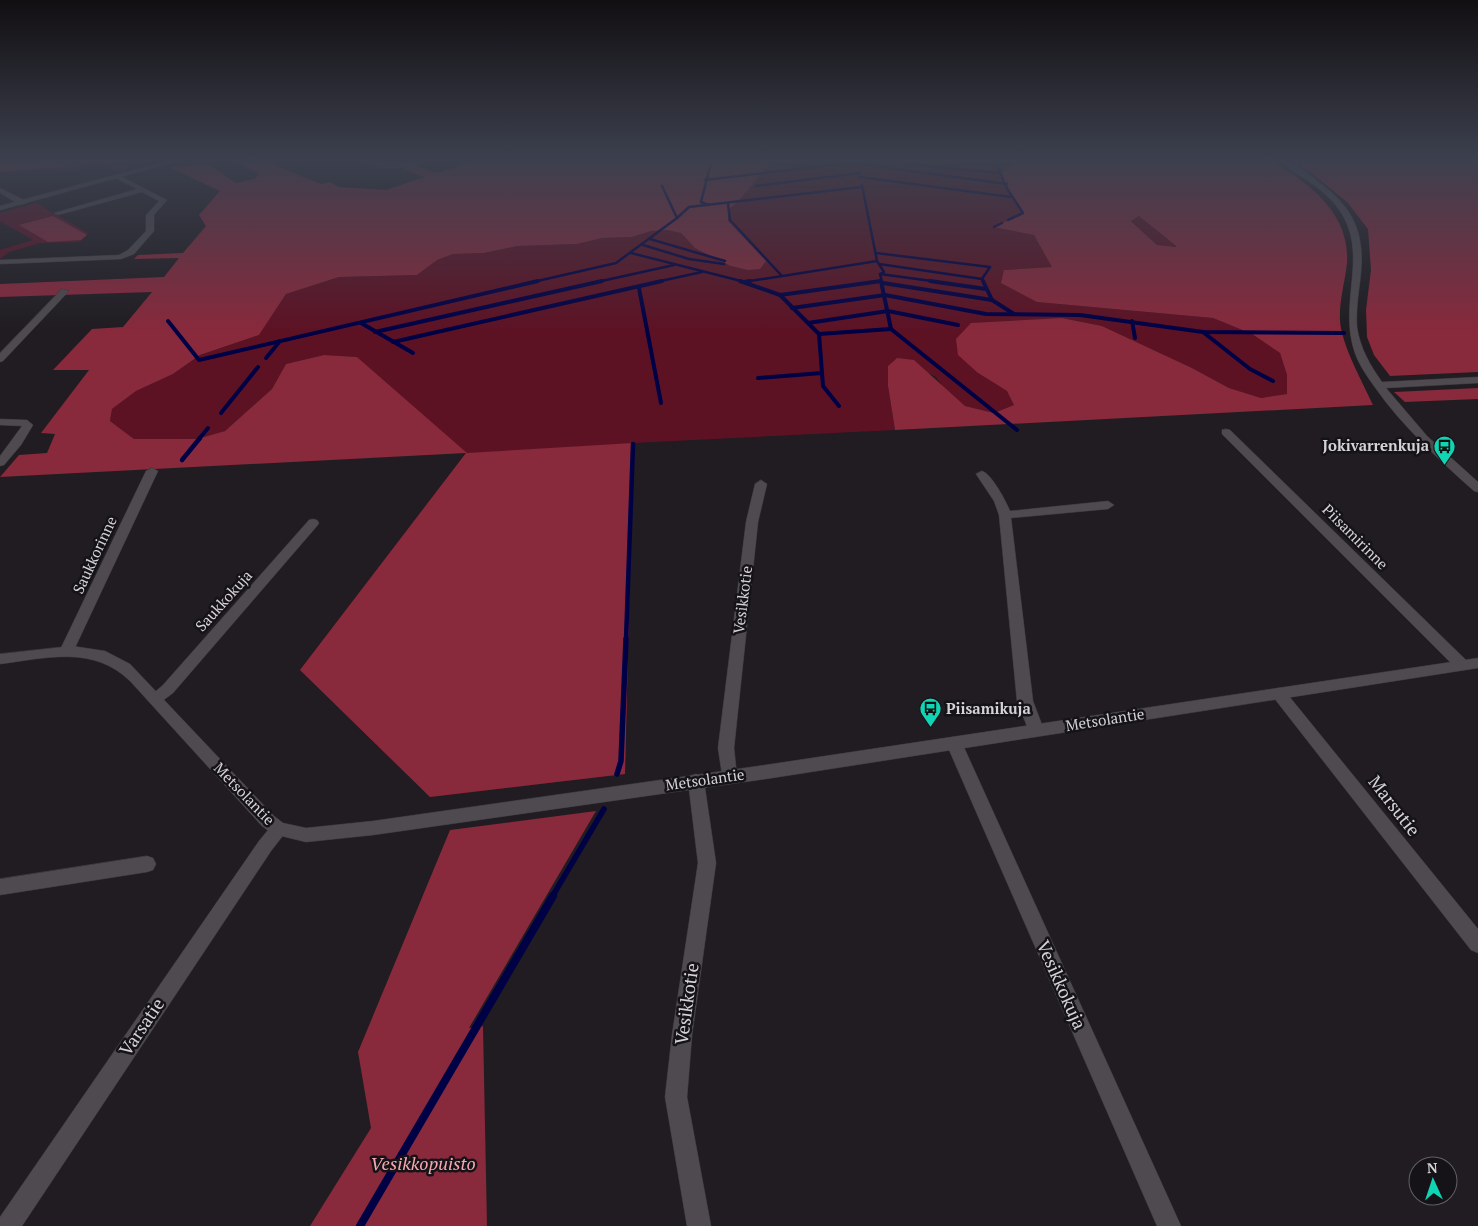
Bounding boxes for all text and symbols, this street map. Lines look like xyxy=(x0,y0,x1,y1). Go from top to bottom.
bus stop icon: Jokivarrenkuja xyxy=(1433,434,1457,465)
place label: Jokivarrenkuja xyxy=(1323,435,1430,455)
street label: Piisamirinne xyxy=(1319,499,1393,573)
street label: Saukkorinne xyxy=(67,513,121,597)
street label: Saukkokuja xyxy=(190,565,256,635)
street label: Vesikkotie xyxy=(728,565,756,635)
bus stop icon: Piisamikuja xyxy=(918,697,942,728)
place label: Piisamikuja xyxy=(946,698,1031,718)
street label: Metsolantie xyxy=(1064,703,1146,735)
street label: Metsolantie xyxy=(210,758,280,829)
street label: Metsolantie xyxy=(664,764,746,794)
street label: Marsutie xyxy=(1364,770,1426,841)
street label: Vesikkokuja xyxy=(1032,936,1092,1033)
street label: Vesikkotie xyxy=(668,961,704,1046)
street label: Varsatie xyxy=(113,993,169,1060)
park label: Vesikkopuisto xyxy=(370,1151,476,1175)
north arrow xyxy=(1408,1156,1458,1206)
text: N xyxy=(1426,1158,1438,1177)

